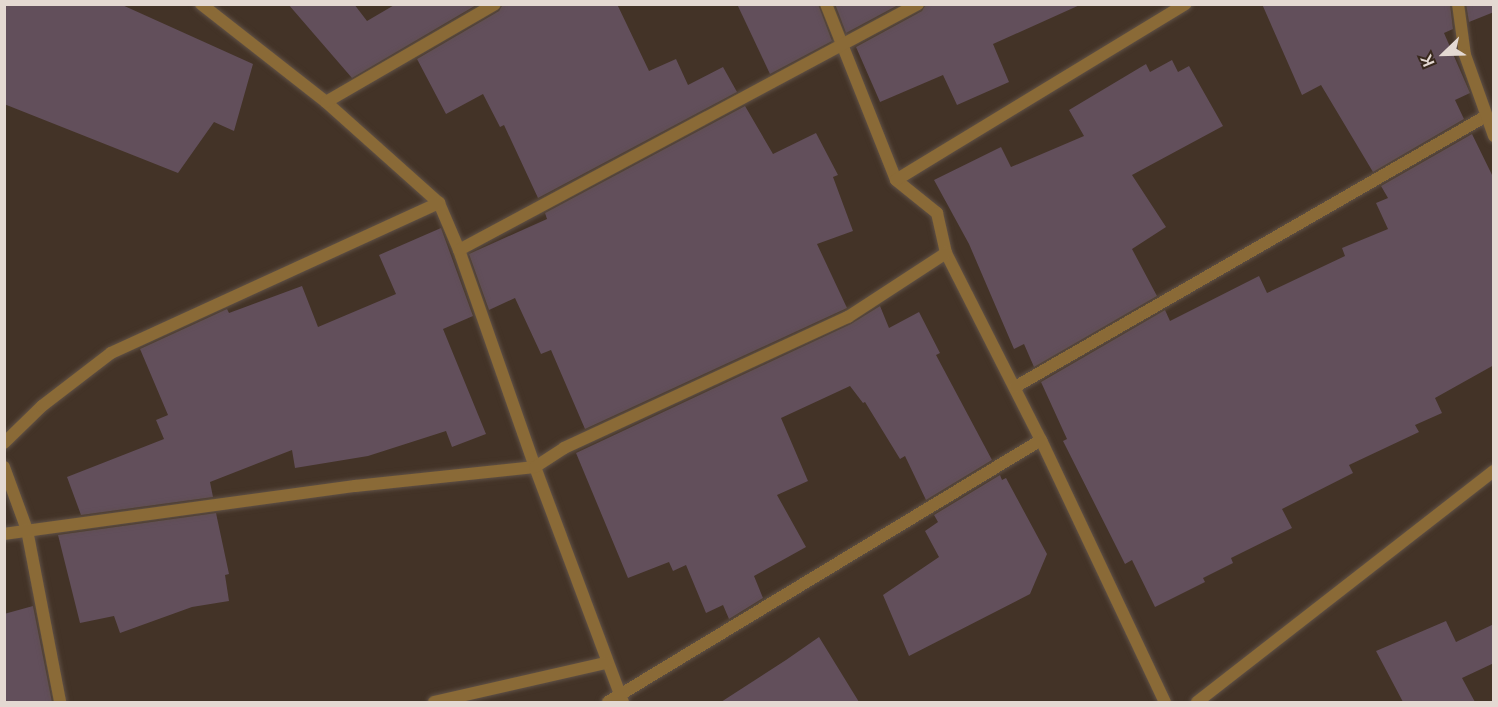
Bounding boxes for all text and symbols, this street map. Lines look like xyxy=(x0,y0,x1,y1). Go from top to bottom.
north arrow xyxy=(1414,24,1474,84)
text: K xyxy=(1416,52,1438,70)

